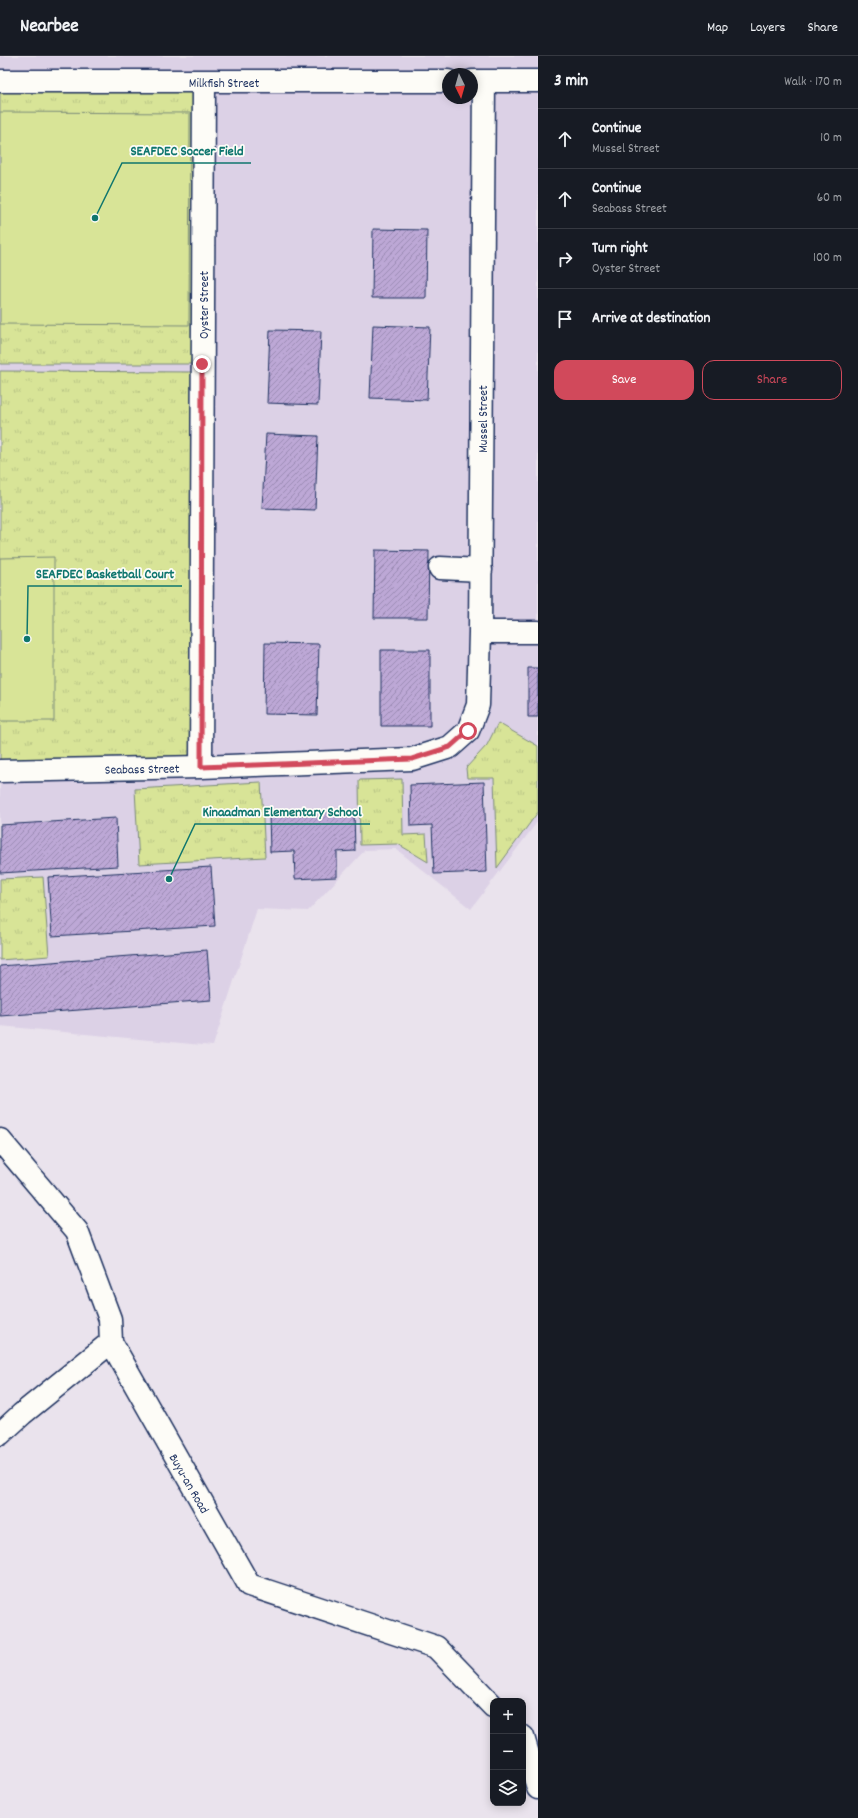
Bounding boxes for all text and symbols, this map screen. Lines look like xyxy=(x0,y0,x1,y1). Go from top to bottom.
text: Nearbee xyxy=(20,14,79,41)
text: Map xyxy=(707,18,728,38)
text: Layers xyxy=(750,18,785,38)
text: Share xyxy=(807,18,838,38)
north arrow xyxy=(442,68,478,104)
text: 3 min xyxy=(554,70,588,94)
text: Walk · 170 m xyxy=(784,73,842,92)
street label: Milkfish Street xyxy=(189,75,259,94)
text: Continue xyxy=(592,118,641,140)
icon: ahead xyxy=(554,128,576,150)
text: 10 m xyxy=(820,129,842,148)
callout: SEAFDEC Soccer Field xyxy=(122,137,251,163)
text: Mussel Street xyxy=(592,140,660,159)
text: SEAFDEC Soccer Field xyxy=(130,142,244,162)
text: Continue xyxy=(592,178,641,200)
icon: ahead xyxy=(554,188,576,210)
text: 60 m xyxy=(817,189,842,208)
text: Seabass Street xyxy=(592,200,667,219)
text: Turn right xyxy=(592,238,648,260)
icon: right xyxy=(554,248,576,270)
text: 100 m xyxy=(813,249,842,268)
text: Oyster Street xyxy=(592,260,660,279)
street label: Oyster Street xyxy=(196,271,215,339)
icon: arrive xyxy=(554,308,576,330)
text: Arrive at destination xyxy=(592,308,710,330)
route end xyxy=(193,355,211,373)
button: Save xyxy=(554,360,694,400)
button: Share xyxy=(702,360,842,400)
street label: Mussel Street xyxy=(475,385,494,453)
callout: SEAFDEC Basketball Court xyxy=(28,560,182,586)
text: SEAFDEC Basketball Court xyxy=(36,565,175,585)
route start xyxy=(459,722,477,740)
street label: Seabass Street xyxy=(104,760,180,781)
callout: Kinaadman Elementary School xyxy=(195,798,370,824)
text: Kinaadman Elementary School xyxy=(203,803,362,823)
street label: Buyu-an Road xyxy=(163,1451,213,1518)
map controls xyxy=(490,1698,526,1806)
button: + xyxy=(490,1698,526,1734)
button: − xyxy=(490,1734,526,1770)
button: layers xyxy=(490,1770,526,1806)

